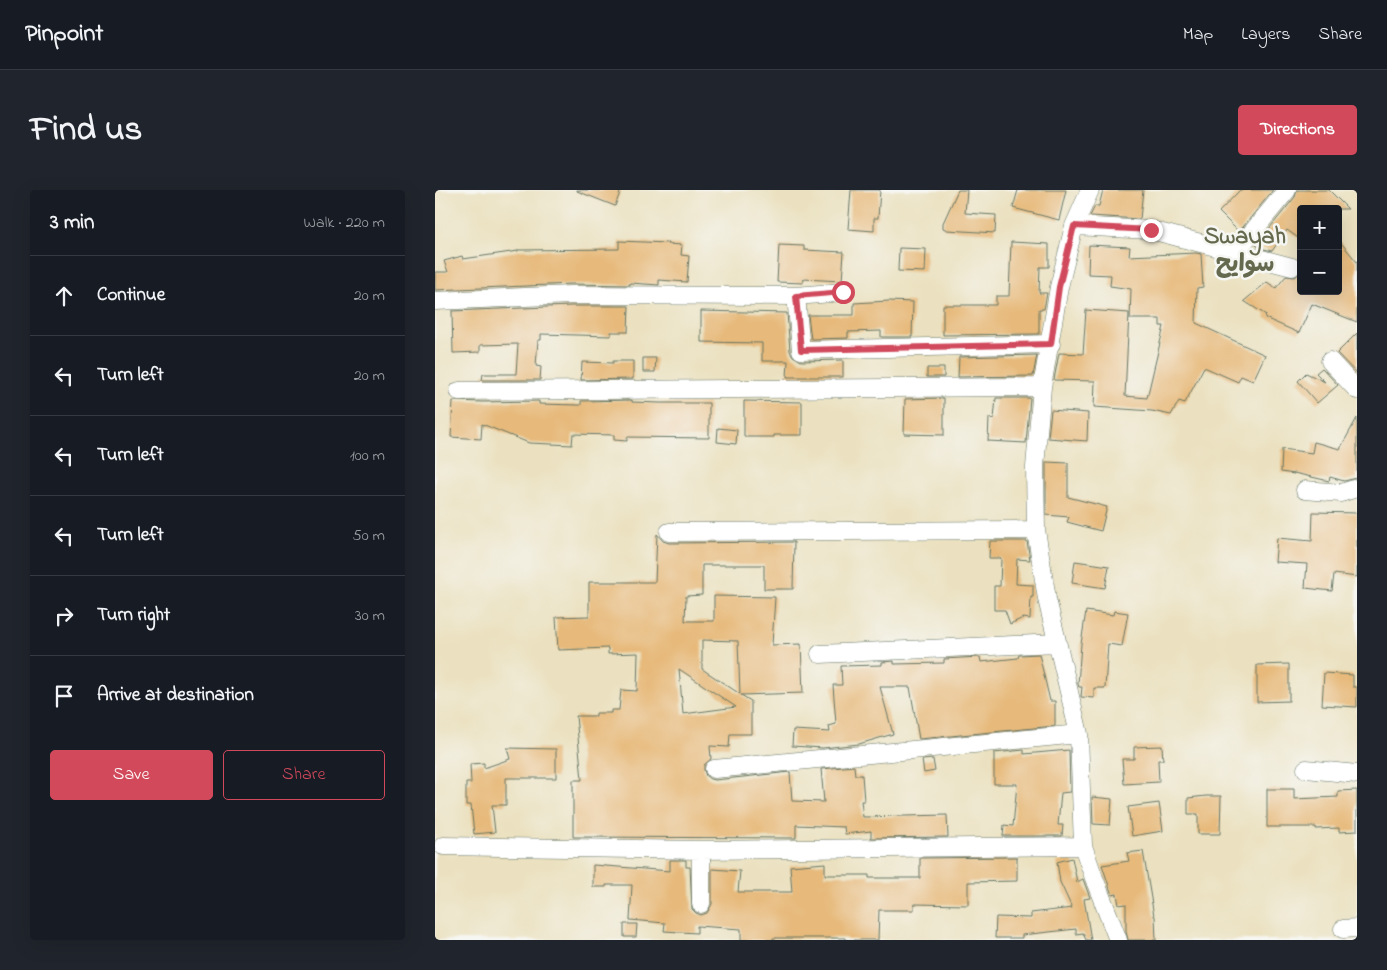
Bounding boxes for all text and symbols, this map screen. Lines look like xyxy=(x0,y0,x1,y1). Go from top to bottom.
text: Pinpoint xyxy=(25,17,103,52)
text: Map xyxy=(1183,22,1213,48)
text: Layers xyxy=(1241,22,1291,48)
text: Share xyxy=(1319,22,1362,48)
text: Find us xyxy=(30,105,142,156)
button: Directions xyxy=(1238,105,1357,155)
map controls xyxy=(1297,205,1342,295)
button: + xyxy=(1297,205,1342,250)
text: 3 min xyxy=(50,208,94,238)
text: Walk · 220 m xyxy=(304,211,385,235)
route end xyxy=(1140,219,1163,242)
district label: Swayah سوايح xyxy=(1204,220,1286,283)
button: − xyxy=(1297,250,1342,295)
route start xyxy=(832,281,855,304)
icon: ahead xyxy=(50,282,78,310)
text: Continue xyxy=(97,282,165,309)
text: 20 m xyxy=(354,284,385,308)
icon: left xyxy=(50,362,78,390)
text: Turn left xyxy=(97,362,164,389)
text: 20 m xyxy=(354,364,385,388)
icon: left xyxy=(50,442,78,470)
text: Turn left xyxy=(97,442,164,469)
text: 100 m xyxy=(350,444,385,468)
icon: left xyxy=(50,522,78,550)
text: Turn left xyxy=(97,522,164,549)
text: 50 m xyxy=(353,524,385,548)
icon: right xyxy=(50,602,78,630)
text: Turn right xyxy=(97,602,170,629)
text: 30 m xyxy=(355,604,385,628)
icon: arrive xyxy=(50,682,78,710)
text: Arrive at destination xyxy=(97,682,254,709)
button: Save xyxy=(50,750,213,800)
button: Share xyxy=(223,750,385,800)

